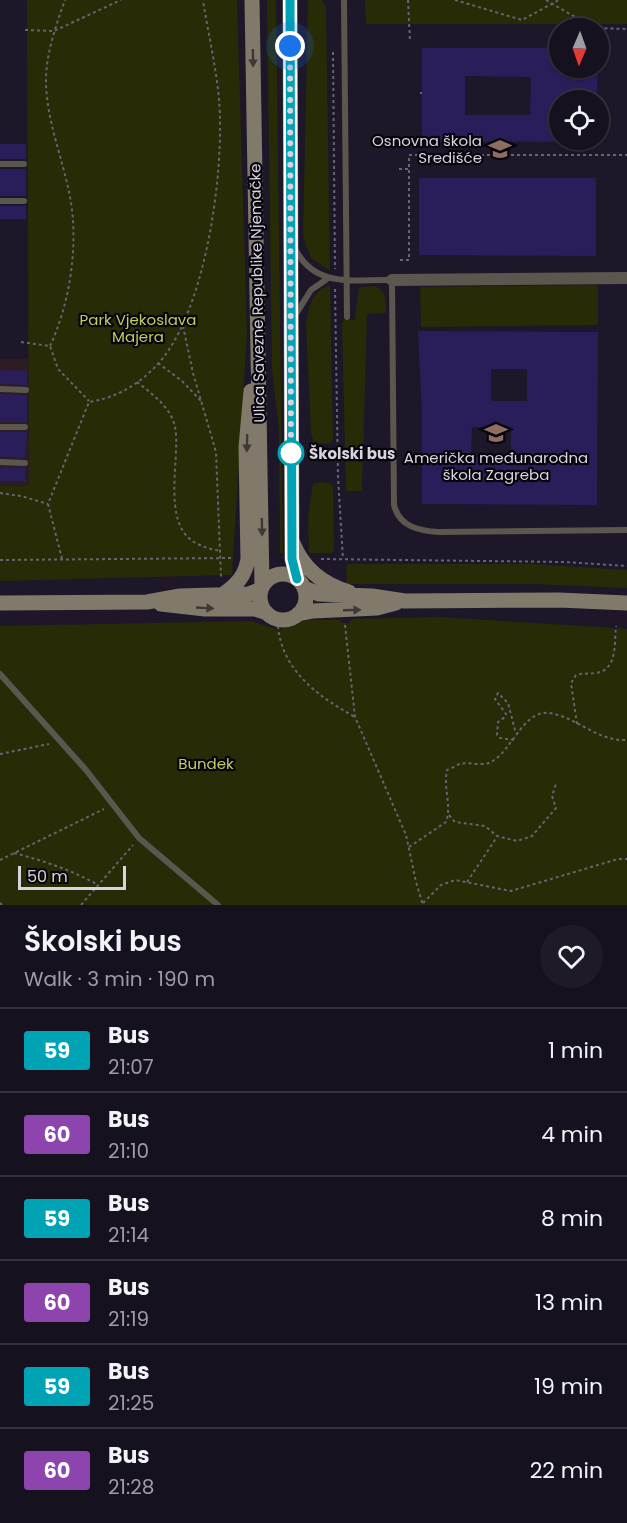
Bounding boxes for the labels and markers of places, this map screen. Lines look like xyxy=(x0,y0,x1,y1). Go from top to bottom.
place label: Osnovna škola Središće xyxy=(372,130,482,168)
school or university icon: Osnovna škola Središće xyxy=(487,136,513,162)
school or university icon: Američka međunarodna škola Zagreba xyxy=(483,420,509,446)
marker: Školski bus xyxy=(278,440,304,466)
place label: Školski bus xyxy=(309,443,395,464)
place label: Američka međunarodna škola Zagreba xyxy=(404,447,588,485)

